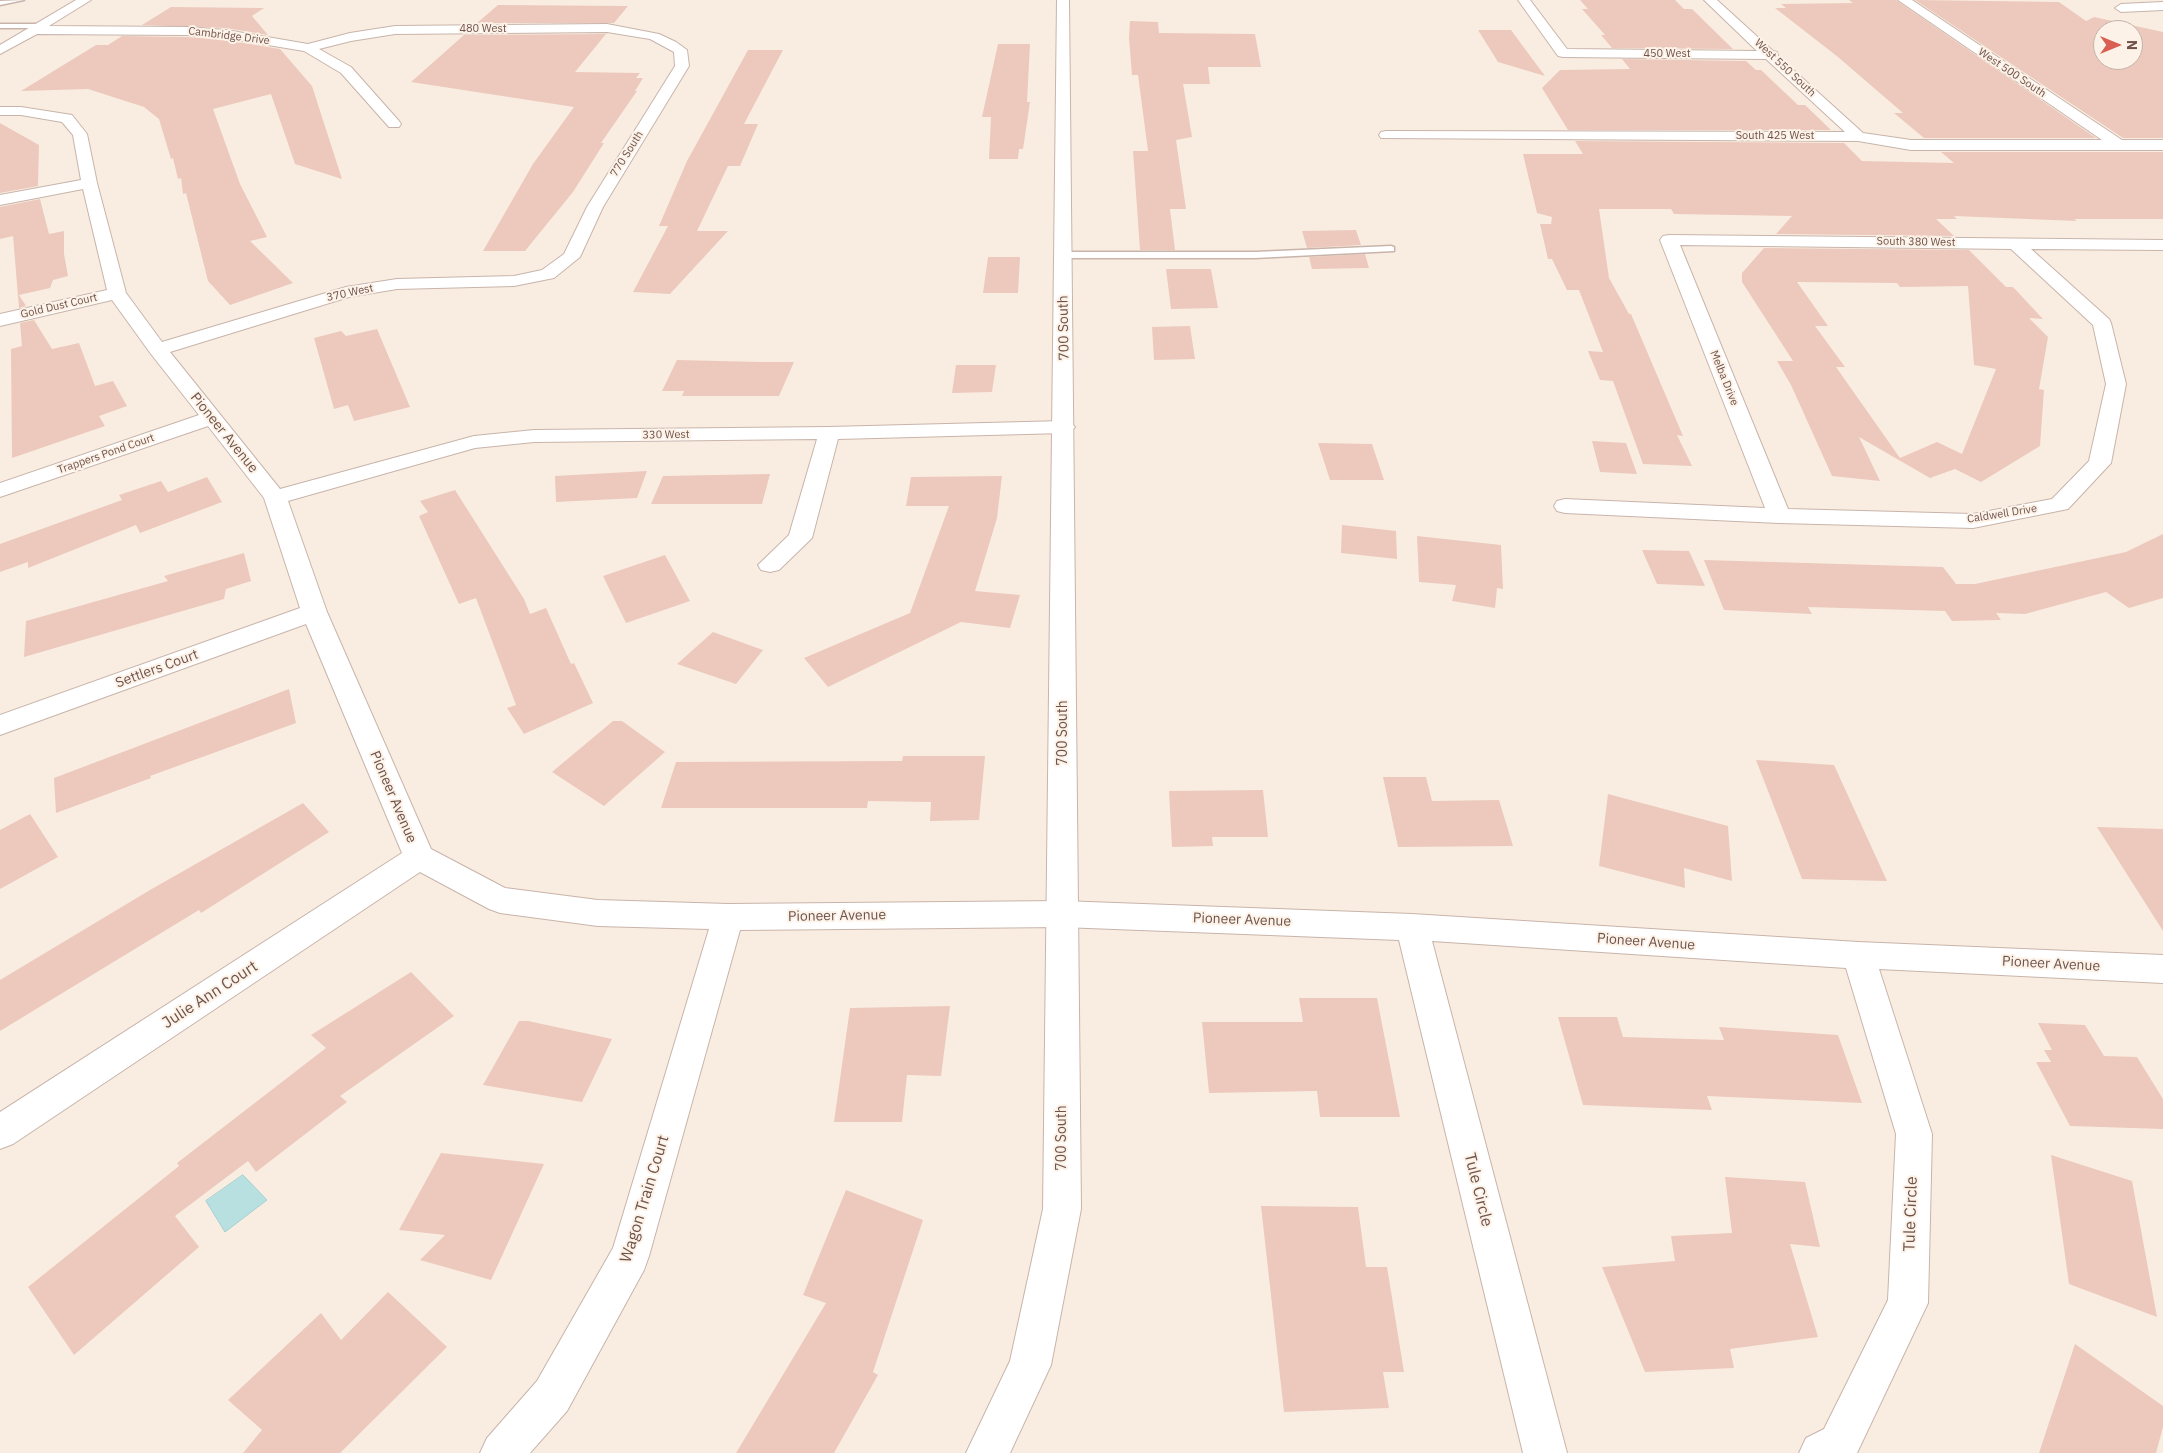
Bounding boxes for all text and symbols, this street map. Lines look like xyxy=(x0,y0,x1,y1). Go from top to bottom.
north arrow xyxy=(2093,20,2143,70)
street label: 480 West xyxy=(459,22,507,36)
street label: Cambridge Drive xyxy=(188,24,270,48)
street label: West 550 South xyxy=(1752,36,1818,100)
text: N xyxy=(2123,40,2141,50)
street label: West 500 South xyxy=(1976,46,2048,100)
street label: 450 West xyxy=(1643,47,1691,61)
street label: 770 South xyxy=(608,129,646,179)
street label: South 425 West xyxy=(1736,129,1814,143)
street label: South 380 West xyxy=(1877,235,1955,249)
street label: 370 West xyxy=(326,282,374,304)
street label: Gold Dust Court xyxy=(19,291,99,321)
street label: 700 South xyxy=(1055,295,1073,361)
street label: Melba Drive xyxy=(1707,348,1741,408)
street label: Pioneer Avenue xyxy=(187,390,261,476)
street label: 330 West xyxy=(642,428,690,442)
street label: Trappers Pond Court xyxy=(56,431,156,477)
street label: Caldwell Drive xyxy=(1966,502,2038,526)
street label: Settlers Court xyxy=(113,646,201,692)
street label: 700 South xyxy=(1055,700,1071,766)
street label: Pioneer Avenue xyxy=(366,748,420,846)
street label: Pioneer Avenue xyxy=(788,907,886,925)
street label: Pioneer Avenue xyxy=(1193,910,1291,930)
street label: Pioneer Avenue xyxy=(1596,930,1696,954)
street label: Pioneer Avenue xyxy=(2001,953,2101,975)
street label: Julie Ann Court xyxy=(159,957,261,1033)
street label: 700 South xyxy=(1054,1105,1070,1171)
street label: Wagon Train Court xyxy=(617,1133,673,1265)
street label: Tule Circle xyxy=(1460,1151,1496,1229)
street label: Tule Circle xyxy=(1900,1176,1922,1252)

